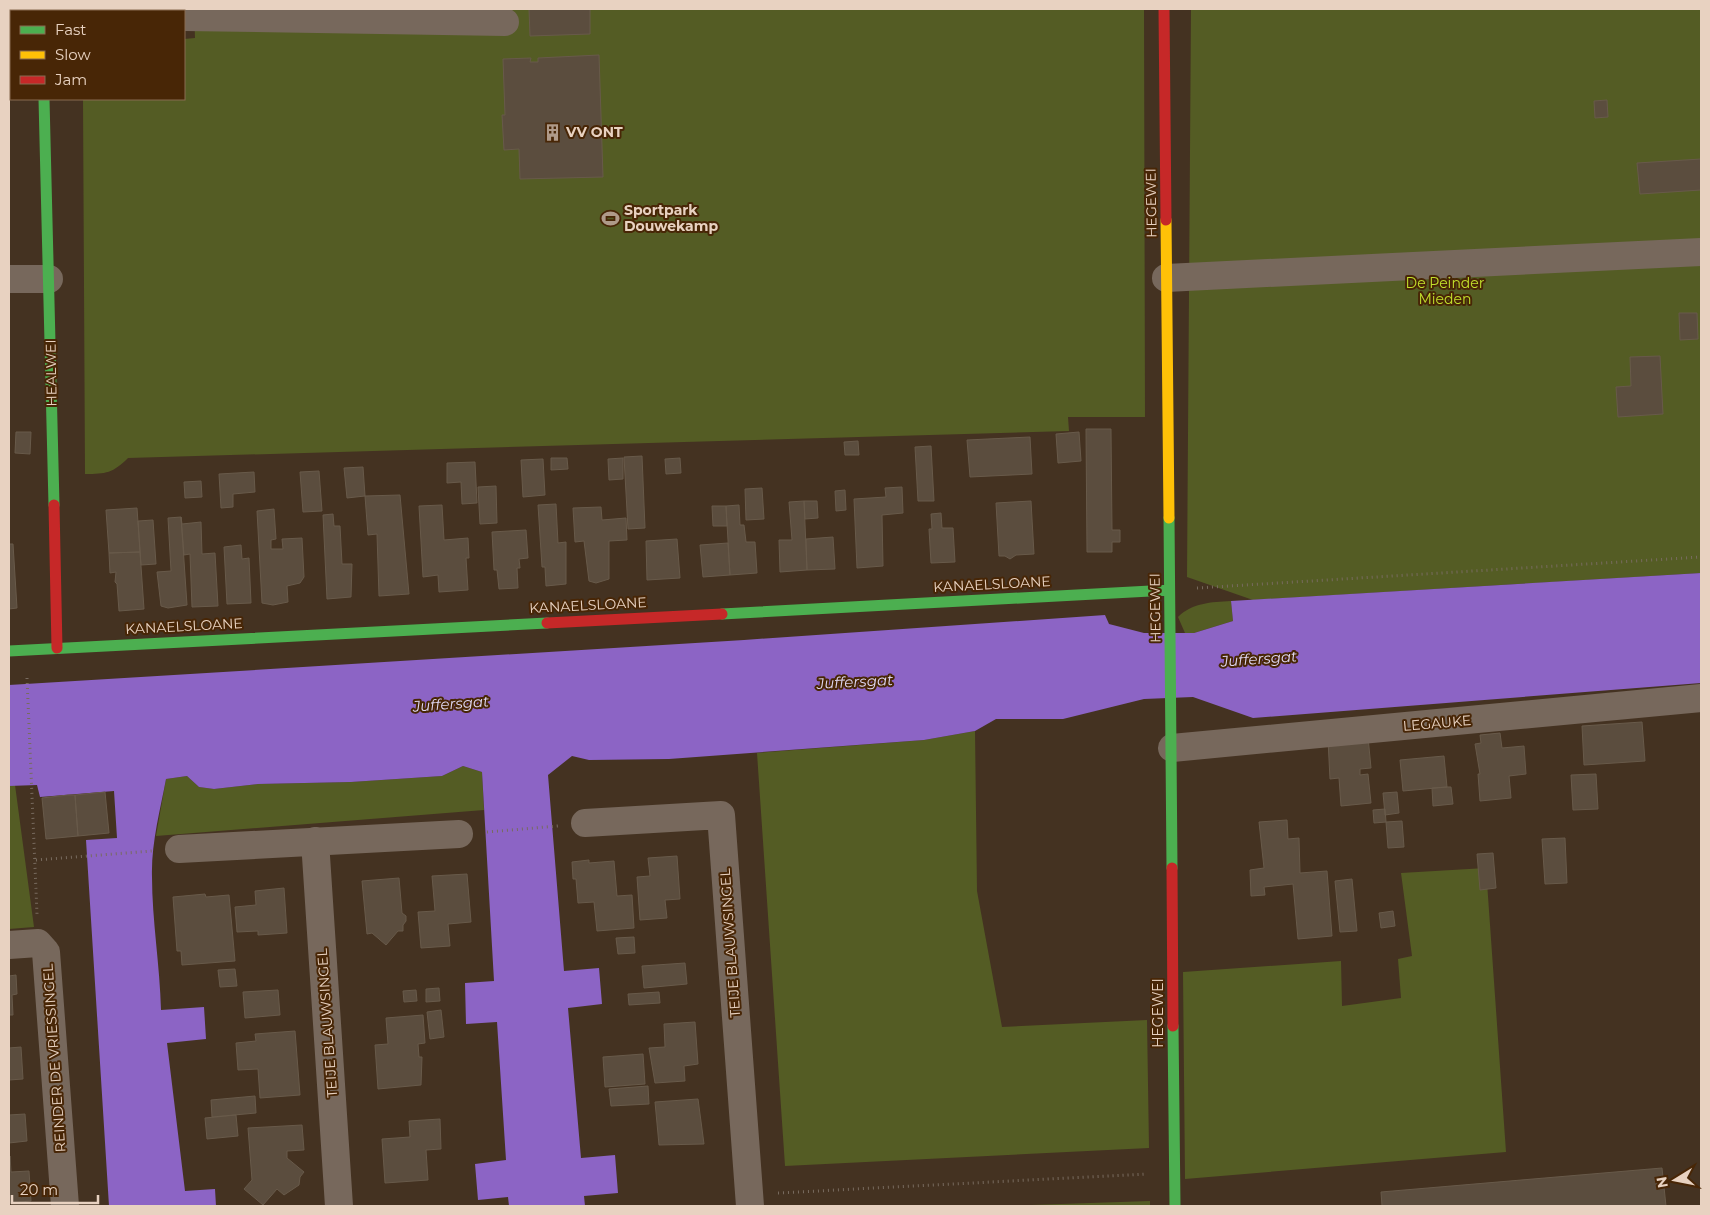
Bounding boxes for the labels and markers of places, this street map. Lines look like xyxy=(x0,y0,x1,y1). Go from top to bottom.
building icon: VV ONT xyxy=(542,122,562,142)
place label: VV ONT xyxy=(565,123,623,141)
place label: Sportpark Douwekamp xyxy=(624,201,718,235)
sports icon: Sportpark Douwekamp xyxy=(600,208,620,228)

